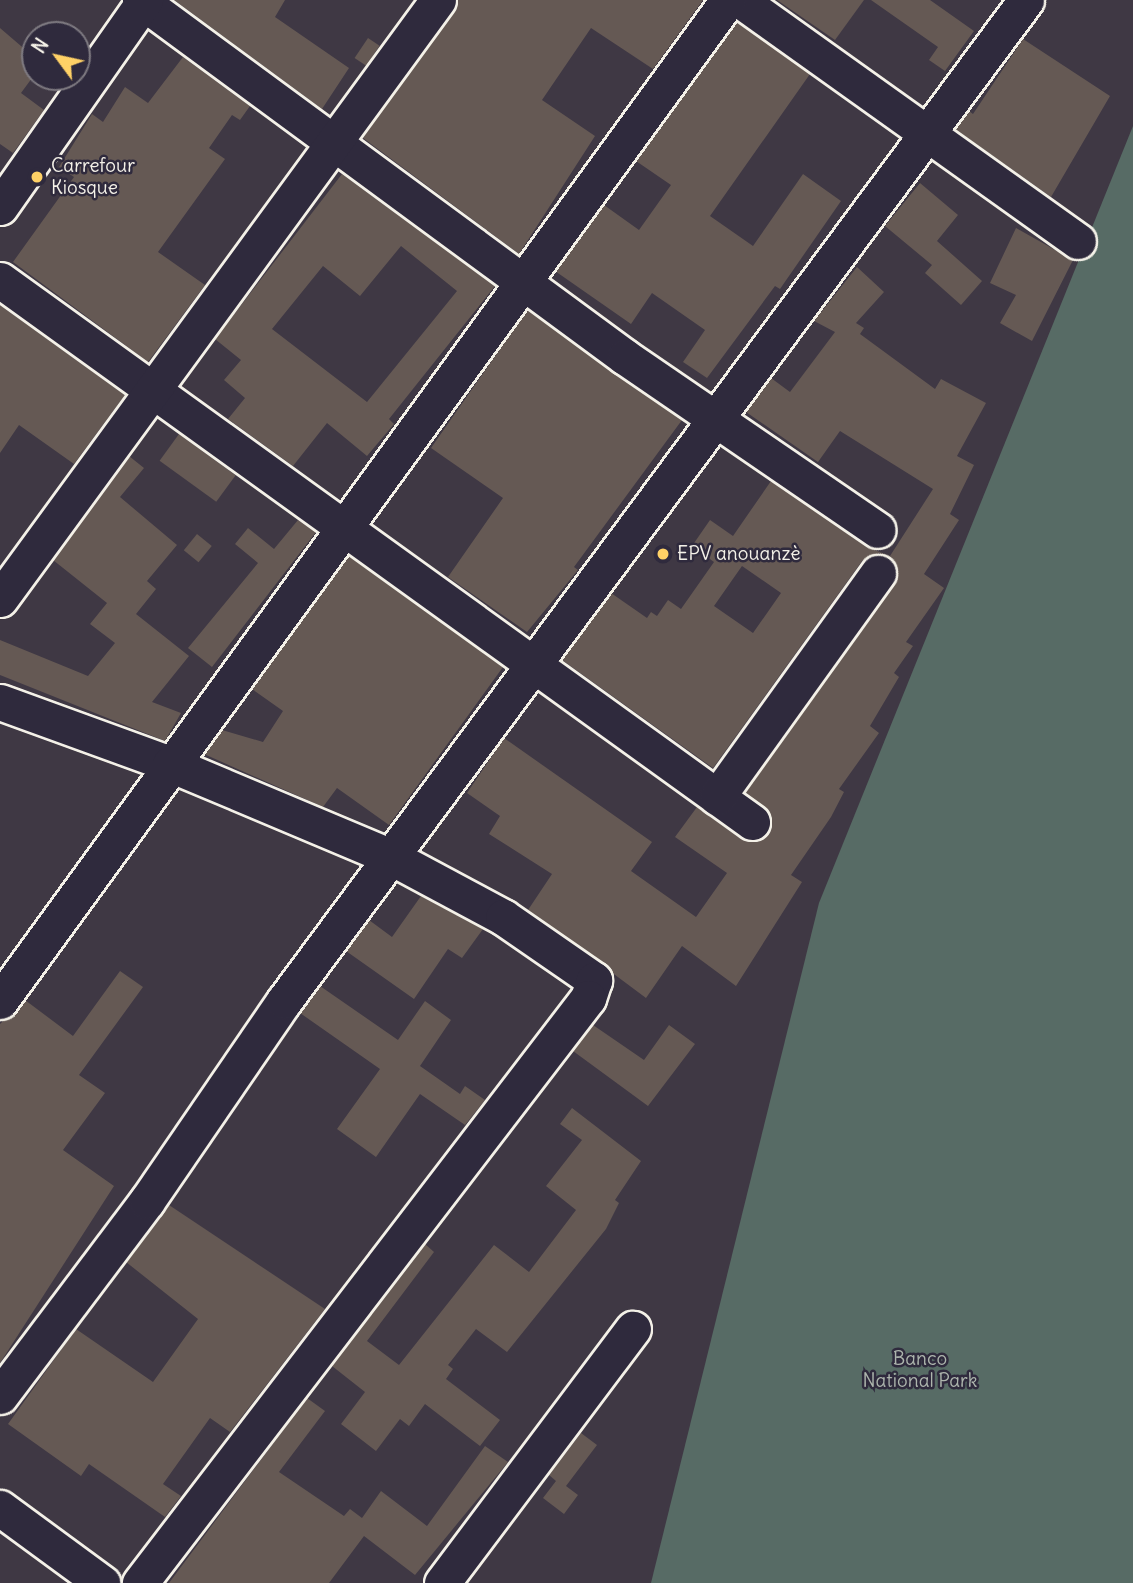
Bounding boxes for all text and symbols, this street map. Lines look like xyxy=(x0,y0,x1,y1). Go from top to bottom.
north arrow xyxy=(21,21,91,91)
text: N xyxy=(26,34,54,58)
place label: Carrefour Kiosque xyxy=(51,155,135,199)
marker: Carrefour Kiosque xyxy=(29,169,45,185)
place label: EPV anouanzè xyxy=(677,543,800,565)
marker: EPV anouanzè xyxy=(655,546,671,562)
park label: Banco National Park xyxy=(862,1348,978,1392)

